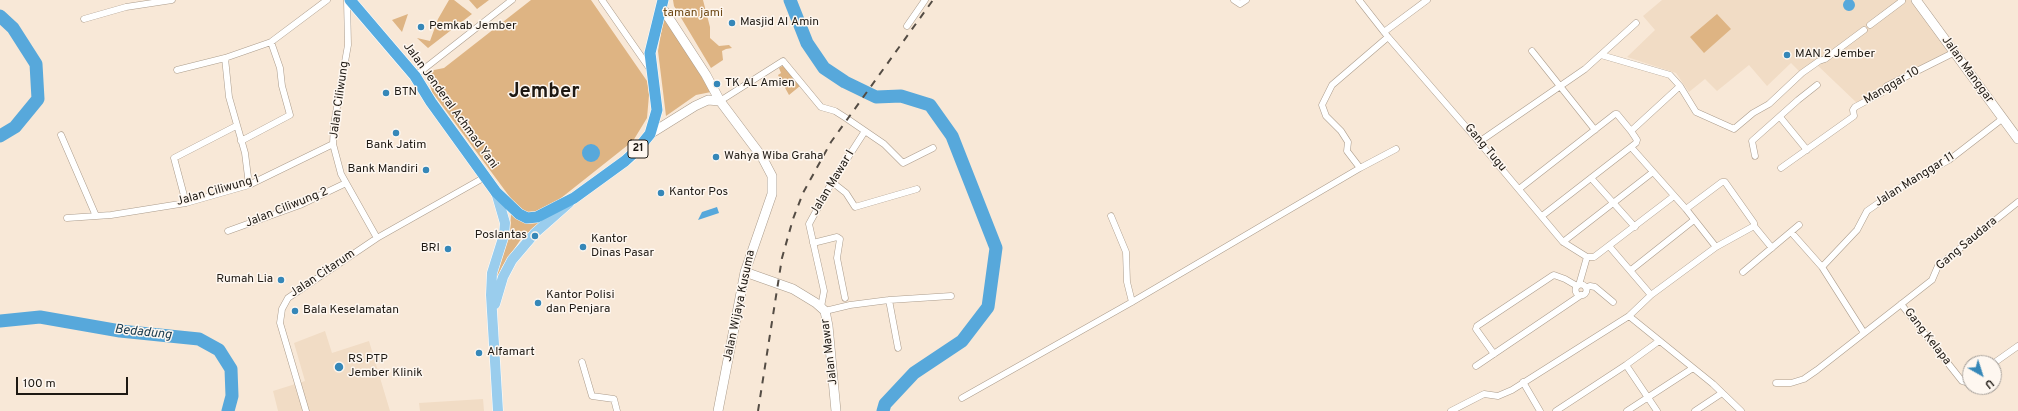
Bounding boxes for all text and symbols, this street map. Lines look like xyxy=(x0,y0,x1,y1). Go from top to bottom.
park label: taman jami xyxy=(663,7,723,21)
place label: Masjid Al Amin xyxy=(740,16,819,30)
marker: Masjid Al Amin xyxy=(727,18,737,28)
place label: Pemkab Jember xyxy=(429,20,517,34)
marker: Pemkab Jember xyxy=(416,22,426,32)
street label: Jalan Manggar xyxy=(1938,34,1996,106)
street label: Jalan Jenderal Achmad Yani xyxy=(399,40,501,172)
place label: MAN 2 Jember xyxy=(1795,48,1875,62)
marker: MAN 2 Jember xyxy=(1782,50,1792,60)
street label: Jalan Ciliwung xyxy=(327,60,353,140)
street label: Manggar 10 xyxy=(1861,64,1923,108)
place label: TK AL Amien xyxy=(725,77,795,91)
marker: TK AL Amien xyxy=(712,79,722,89)
district label: Jember xyxy=(508,81,580,105)
place label: BTN xyxy=(394,86,417,100)
marker: BTN xyxy=(381,88,391,98)
street label: Gang Tugu xyxy=(1461,121,1509,175)
marker: Bank Jatim xyxy=(391,128,401,138)
place label: Bank Jatim xyxy=(366,139,426,153)
road number: 21 xyxy=(628,140,648,158)
street label: Jalan Mawar I xyxy=(808,148,858,218)
place label: Wahya Wiba Graha xyxy=(724,150,823,164)
street label: Jalan Manggar 11 xyxy=(1873,150,1957,210)
marker: Wahya Wiba Graha xyxy=(711,152,721,162)
place label: Bank Mandiri xyxy=(347,163,418,177)
marker: Bank Mandiri xyxy=(421,165,431,175)
street label: Jalan Ciliwung 1 xyxy=(175,172,261,210)
street label: Jalan Ciliwung 2 xyxy=(243,185,331,231)
place label: Kantor Pos xyxy=(669,186,728,200)
marker: Kantor Pos xyxy=(656,188,666,198)
street label: Gang Saudara xyxy=(1933,214,2001,274)
place label: Poslantas xyxy=(475,229,527,243)
marker: Poslantas xyxy=(530,231,540,241)
place label: Kantor Dinas Pasar xyxy=(591,233,654,261)
place label: BRI xyxy=(421,242,440,256)
marker: Kantor Dinas Pasar xyxy=(578,242,588,252)
marker: BRI xyxy=(443,244,453,254)
street label: Jalan Citarum xyxy=(288,247,358,301)
street label: Jalan Wijaya Kusuma xyxy=(721,249,759,363)
place label: Rumah Lia xyxy=(216,273,273,287)
marker: Rumah Lia xyxy=(276,275,286,285)
place label: Kantor Polisi dan Penjara xyxy=(546,289,614,317)
marker: Kantor Polisi dan Penjara xyxy=(533,298,543,308)
place label: Bala Keselamatan xyxy=(303,304,399,318)
marker: Bala Keselamatan xyxy=(290,306,300,316)
street label: Gang Kelapa xyxy=(1900,306,1954,368)
street label: Jalan Mawar xyxy=(819,318,841,386)
water label: Bedadung xyxy=(114,322,172,344)
place label: Alfamart xyxy=(487,346,535,360)
marker: Alfamart xyxy=(474,348,484,358)
place label: RS PTP Jember Klinik xyxy=(348,353,423,381)
north arrow xyxy=(1962,355,2002,395)
marker: RS PTP Jember Klinik xyxy=(333,361,345,373)
scale bar xyxy=(18,369,130,395)
text: 100 m xyxy=(23,376,56,392)
text: U xyxy=(1981,376,1996,391)

